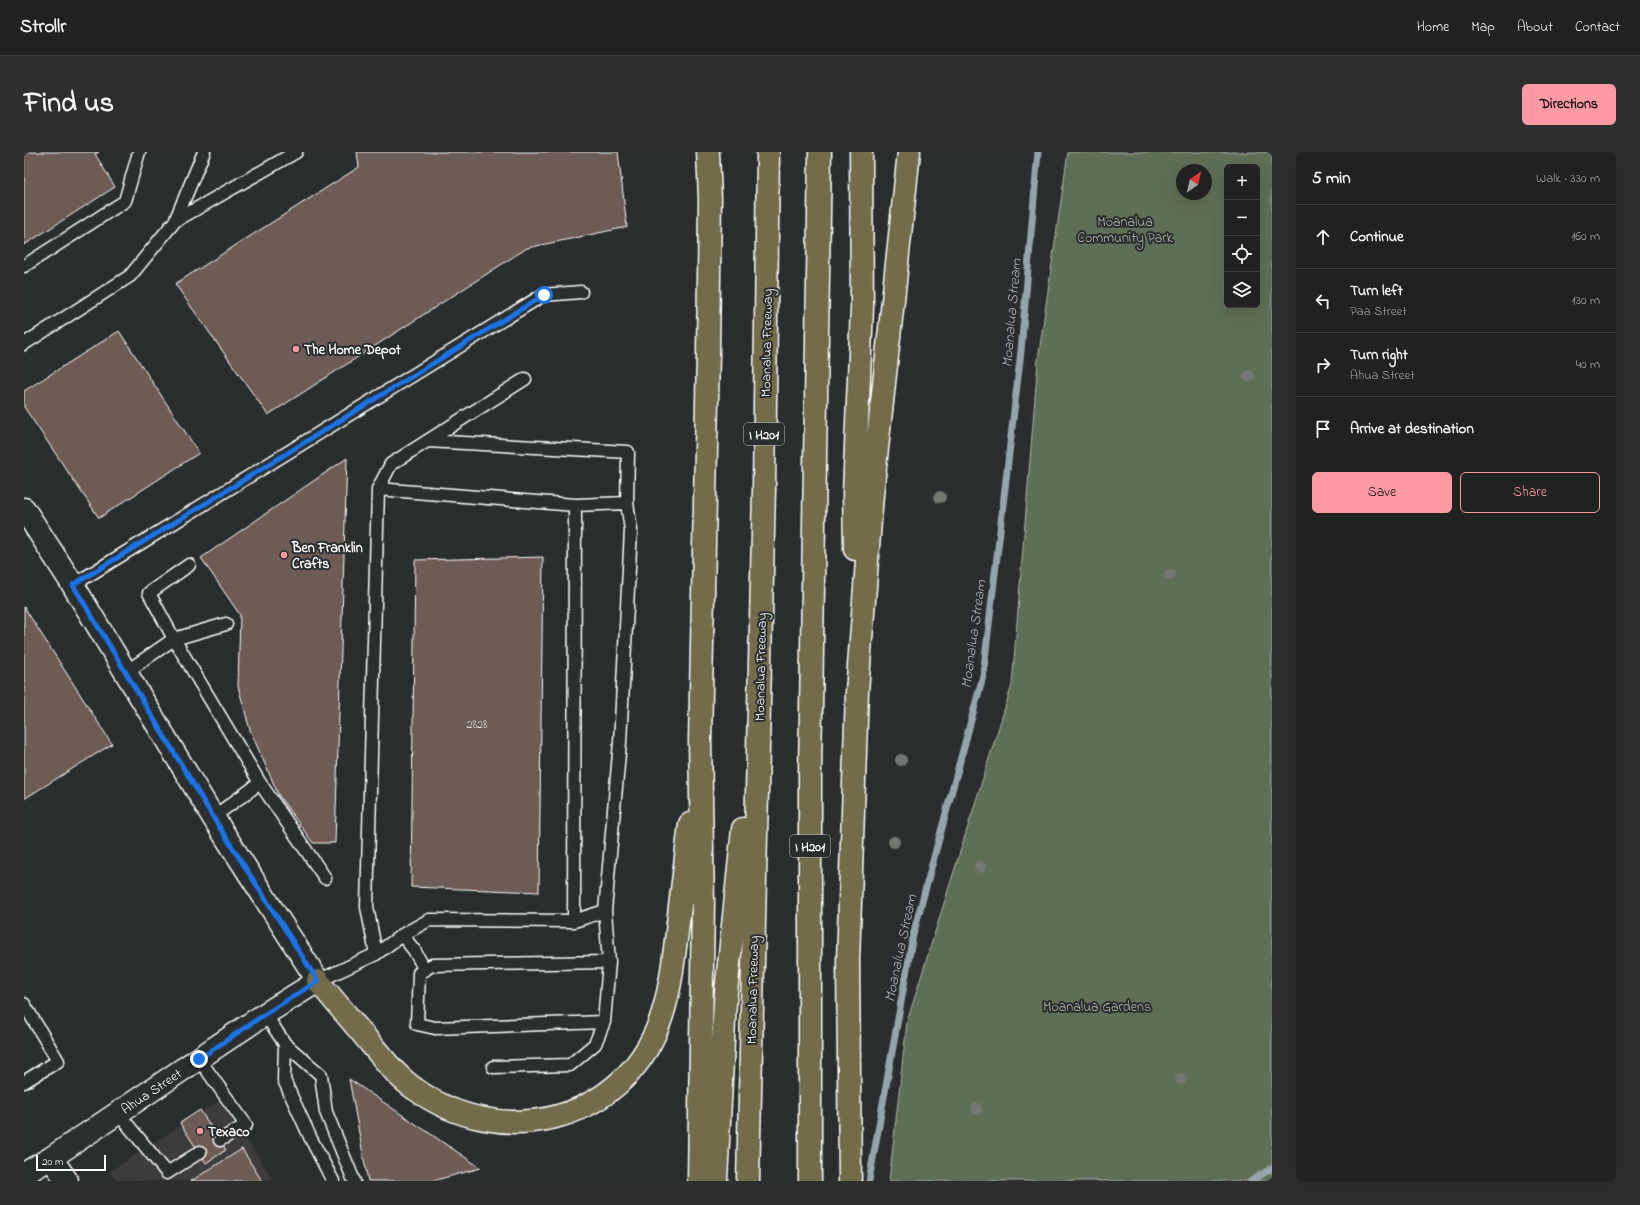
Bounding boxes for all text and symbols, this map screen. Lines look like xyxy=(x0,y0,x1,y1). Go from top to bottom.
text: Strollr xyxy=(20,14,66,41)
text: Home xyxy=(1417,17,1449,38)
text: Map xyxy=(1471,17,1495,38)
text: About xyxy=(1517,17,1553,38)
text: Contact xyxy=(1575,17,1620,38)
text: Find us xyxy=(24,84,114,125)
button: Directions xyxy=(1522,84,1616,125)
north arrow xyxy=(1176,164,1212,200)
map controls xyxy=(1224,164,1260,308)
button: + xyxy=(1224,164,1260,200)
text: 5 min xyxy=(1312,166,1351,191)
text: Walk · 330 m xyxy=(1536,169,1600,188)
button: − xyxy=(1224,200,1260,236)
park label: Moanalua Community Park xyxy=(1077,212,1174,250)
icon: ahead xyxy=(1312,226,1334,248)
text: Continue xyxy=(1350,226,1404,248)
text: 160 m xyxy=(1571,227,1600,246)
button: locate xyxy=(1224,236,1260,272)
water label: Moanalua Stream xyxy=(996,257,1028,368)
button: layers xyxy=(1224,272,1260,308)
text: Turn left xyxy=(1350,280,1403,302)
route start xyxy=(535,286,553,304)
street label: Moanalua Freeway xyxy=(756,288,780,397)
icon: left xyxy=(1312,290,1334,312)
text: 130 m xyxy=(1572,291,1600,310)
text: Paa Street xyxy=(1350,302,1407,321)
place label: The Home Depot xyxy=(304,340,401,361)
marker: The Home Depot xyxy=(291,344,301,354)
text: Turn right xyxy=(1350,344,1408,366)
icon: right xyxy=(1312,354,1334,376)
text: 40 m xyxy=(1576,355,1600,374)
text: Ahua Street xyxy=(1350,366,1415,385)
icon: arrive xyxy=(1312,418,1334,440)
text: Arrive at destination xyxy=(1350,418,1474,440)
road number: I H201 xyxy=(744,423,784,445)
button: Save xyxy=(1312,472,1452,513)
button: Share xyxy=(1460,472,1600,513)
place label: Ben Franklin Crafts xyxy=(291,538,363,575)
marker: Ben Franklin Crafts xyxy=(279,550,289,560)
water label: Moanalua Stream xyxy=(955,578,993,690)
street label: Moanalua Freeway xyxy=(750,612,774,721)
house number: 2828 xyxy=(467,716,488,734)
road number: I H201 xyxy=(790,835,830,857)
water label: Moanalua Stream xyxy=(879,892,923,1004)
street label: Moanalua Freeway xyxy=(742,935,766,1044)
park label: Moanalua Gardens xyxy=(1043,997,1151,1018)
route end xyxy=(190,1050,208,1068)
street label: Ahua Street xyxy=(117,1064,187,1120)
place label: Texaco xyxy=(208,1122,250,1143)
marker: Texaco xyxy=(195,1126,205,1136)
scale bar xyxy=(36,1153,106,1172)
text: 20 m xyxy=(42,1154,64,1170)

